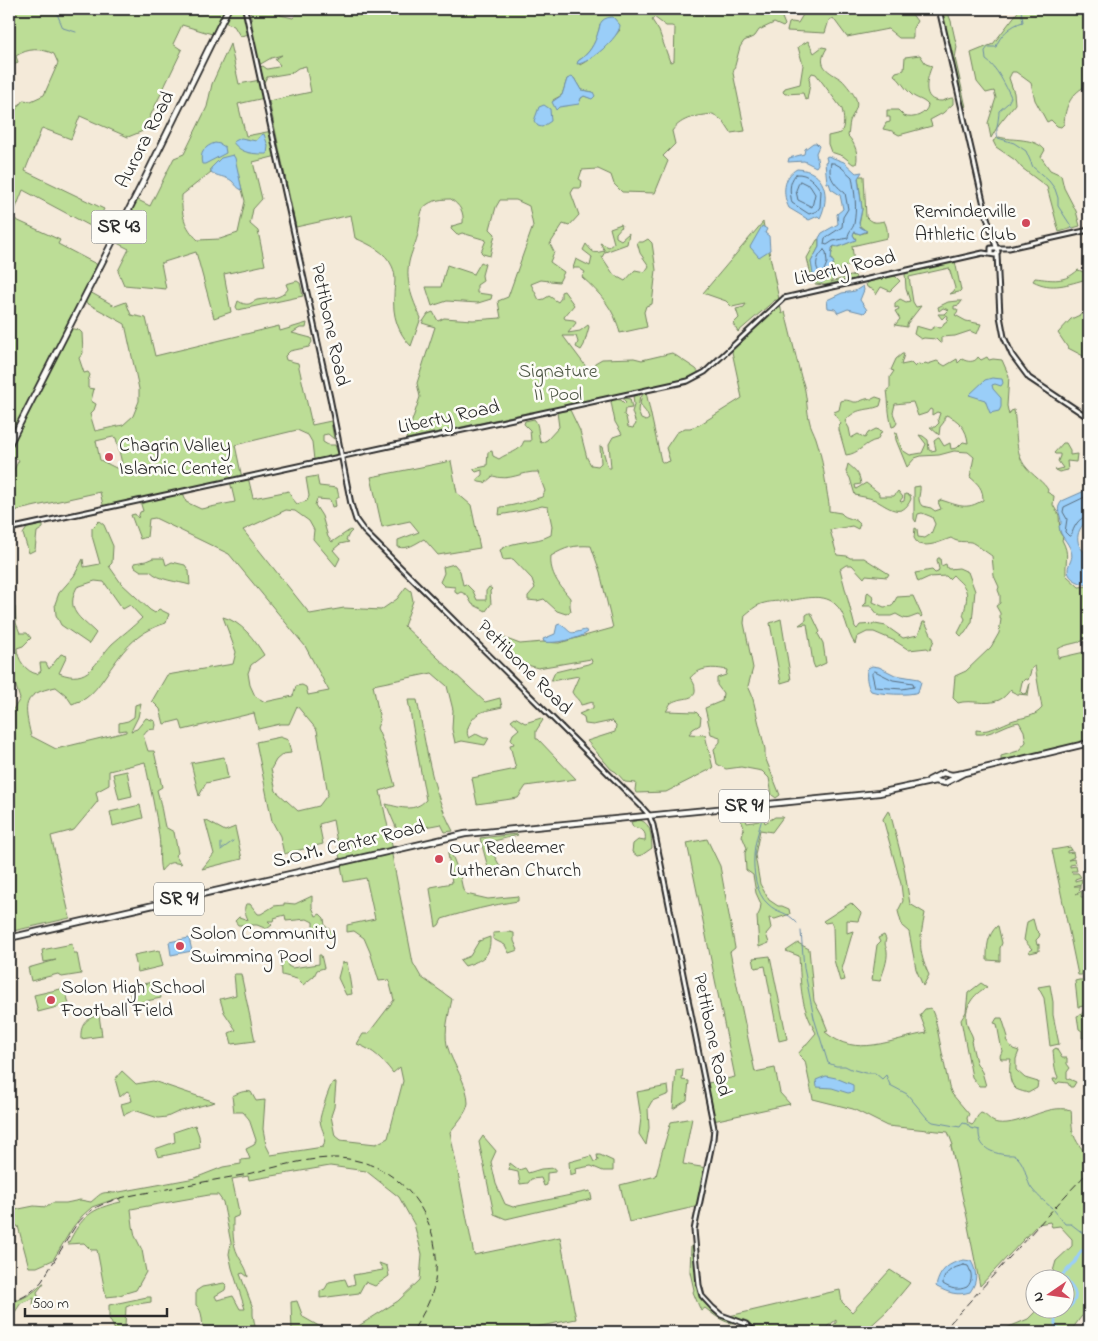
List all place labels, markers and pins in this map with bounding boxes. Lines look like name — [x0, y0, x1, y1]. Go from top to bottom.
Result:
place label: Reminderville Athletic Club — [914, 198, 1016, 250]
marker: Reminderville Athletic Club — [1020, 217, 1032, 229]
place label: Chagrin Valley Islamic Center — [119, 432, 234, 484]
marker: Chagrin Valley Islamic Center — [103, 451, 115, 463]
place label: Our Redeemer Lutheran Church — [449, 834, 581, 886]
marker: Our Redeemer Lutheran Church — [433, 853, 445, 865]
place label: Solon Community Swimming Pool — [190, 920, 336, 973]
marker: Solon Community Swimming Pool — [174, 940, 186, 952]
place label: Solon High School Football Field — [60, 974, 205, 1026]
marker: Solon High School Football Field — [45, 994, 57, 1006]

